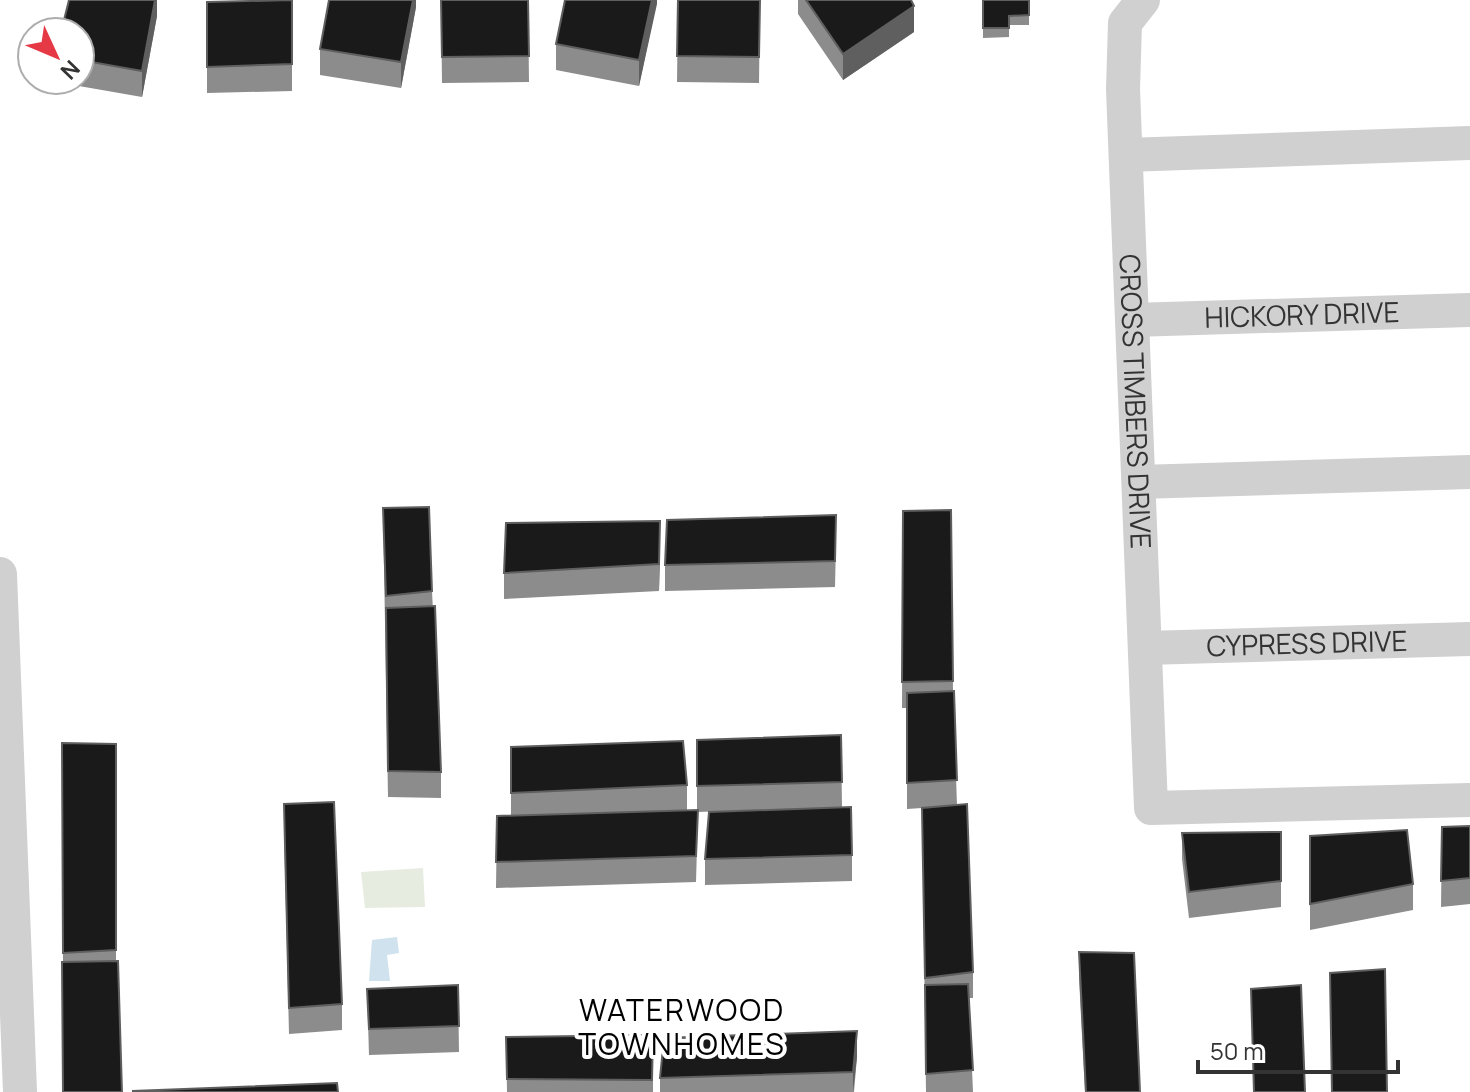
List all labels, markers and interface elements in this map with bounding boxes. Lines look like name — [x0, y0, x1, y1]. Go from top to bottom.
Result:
north arrow — [16, 16, 96, 96]
text: N — [54, 54, 87, 86]
street label: CROSS TIMBERS DRIVE — [1111, 253, 1161, 550]
street label: HICKORY DRIVE — [1204, 292, 1400, 336]
street label: CYPRESS DRIVE — [1206, 621, 1408, 664]
district label: WATERWOOD TOWNHOMES — [578, 989, 786, 1064]
scale bar — [1198, 1024, 1398, 1074]
text: 50 m — [1210, 1034, 1264, 1067]

